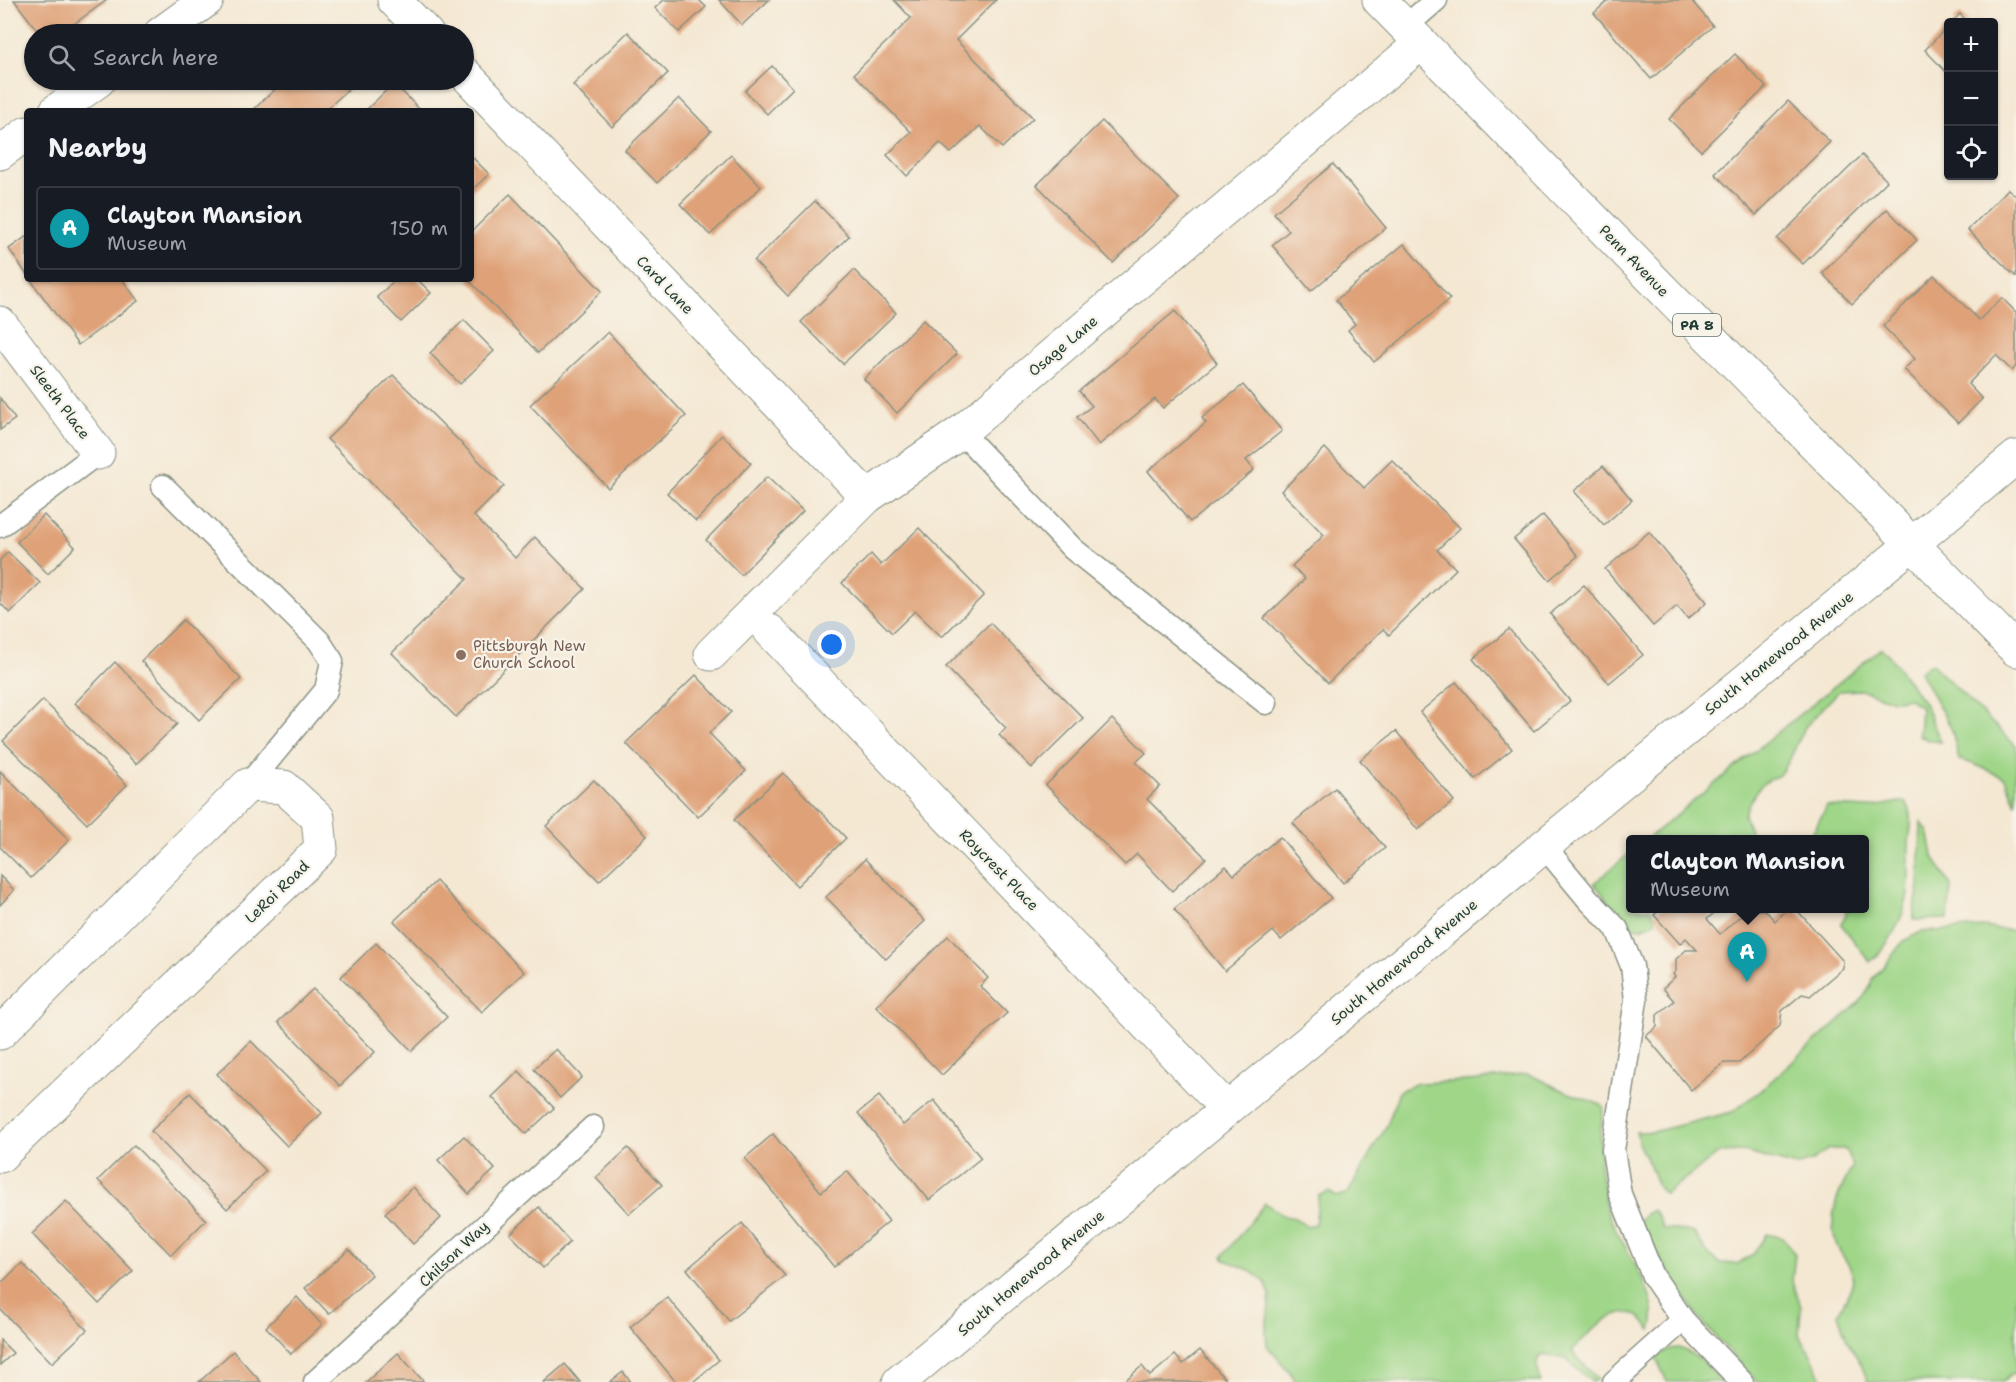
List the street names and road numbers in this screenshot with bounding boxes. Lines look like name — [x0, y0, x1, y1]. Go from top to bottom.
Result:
street label: Penn Avenue — [1595, 221, 1673, 301]
street label: Card Lane — [632, 251, 698, 319]
street label: Osage Lane — [1024, 311, 1102, 381]
road number: PA 8 — [1673, 314, 1721, 336]
street label: Sleeth Place — [25, 361, 95, 443]
street label: South Homewood Avenue — [1700, 587, 1858, 719]
street label: Roycrest Place — [955, 825, 1043, 915]
street label: LeRoi Road — [240, 856, 314, 928]
street label: South Homewood Avenue — [1326, 894, 1482, 1030]
street label: South Homewood Avenue — [953, 1205, 1109, 1341]
street label: Chilson Way — [415, 1216, 493, 1292]

